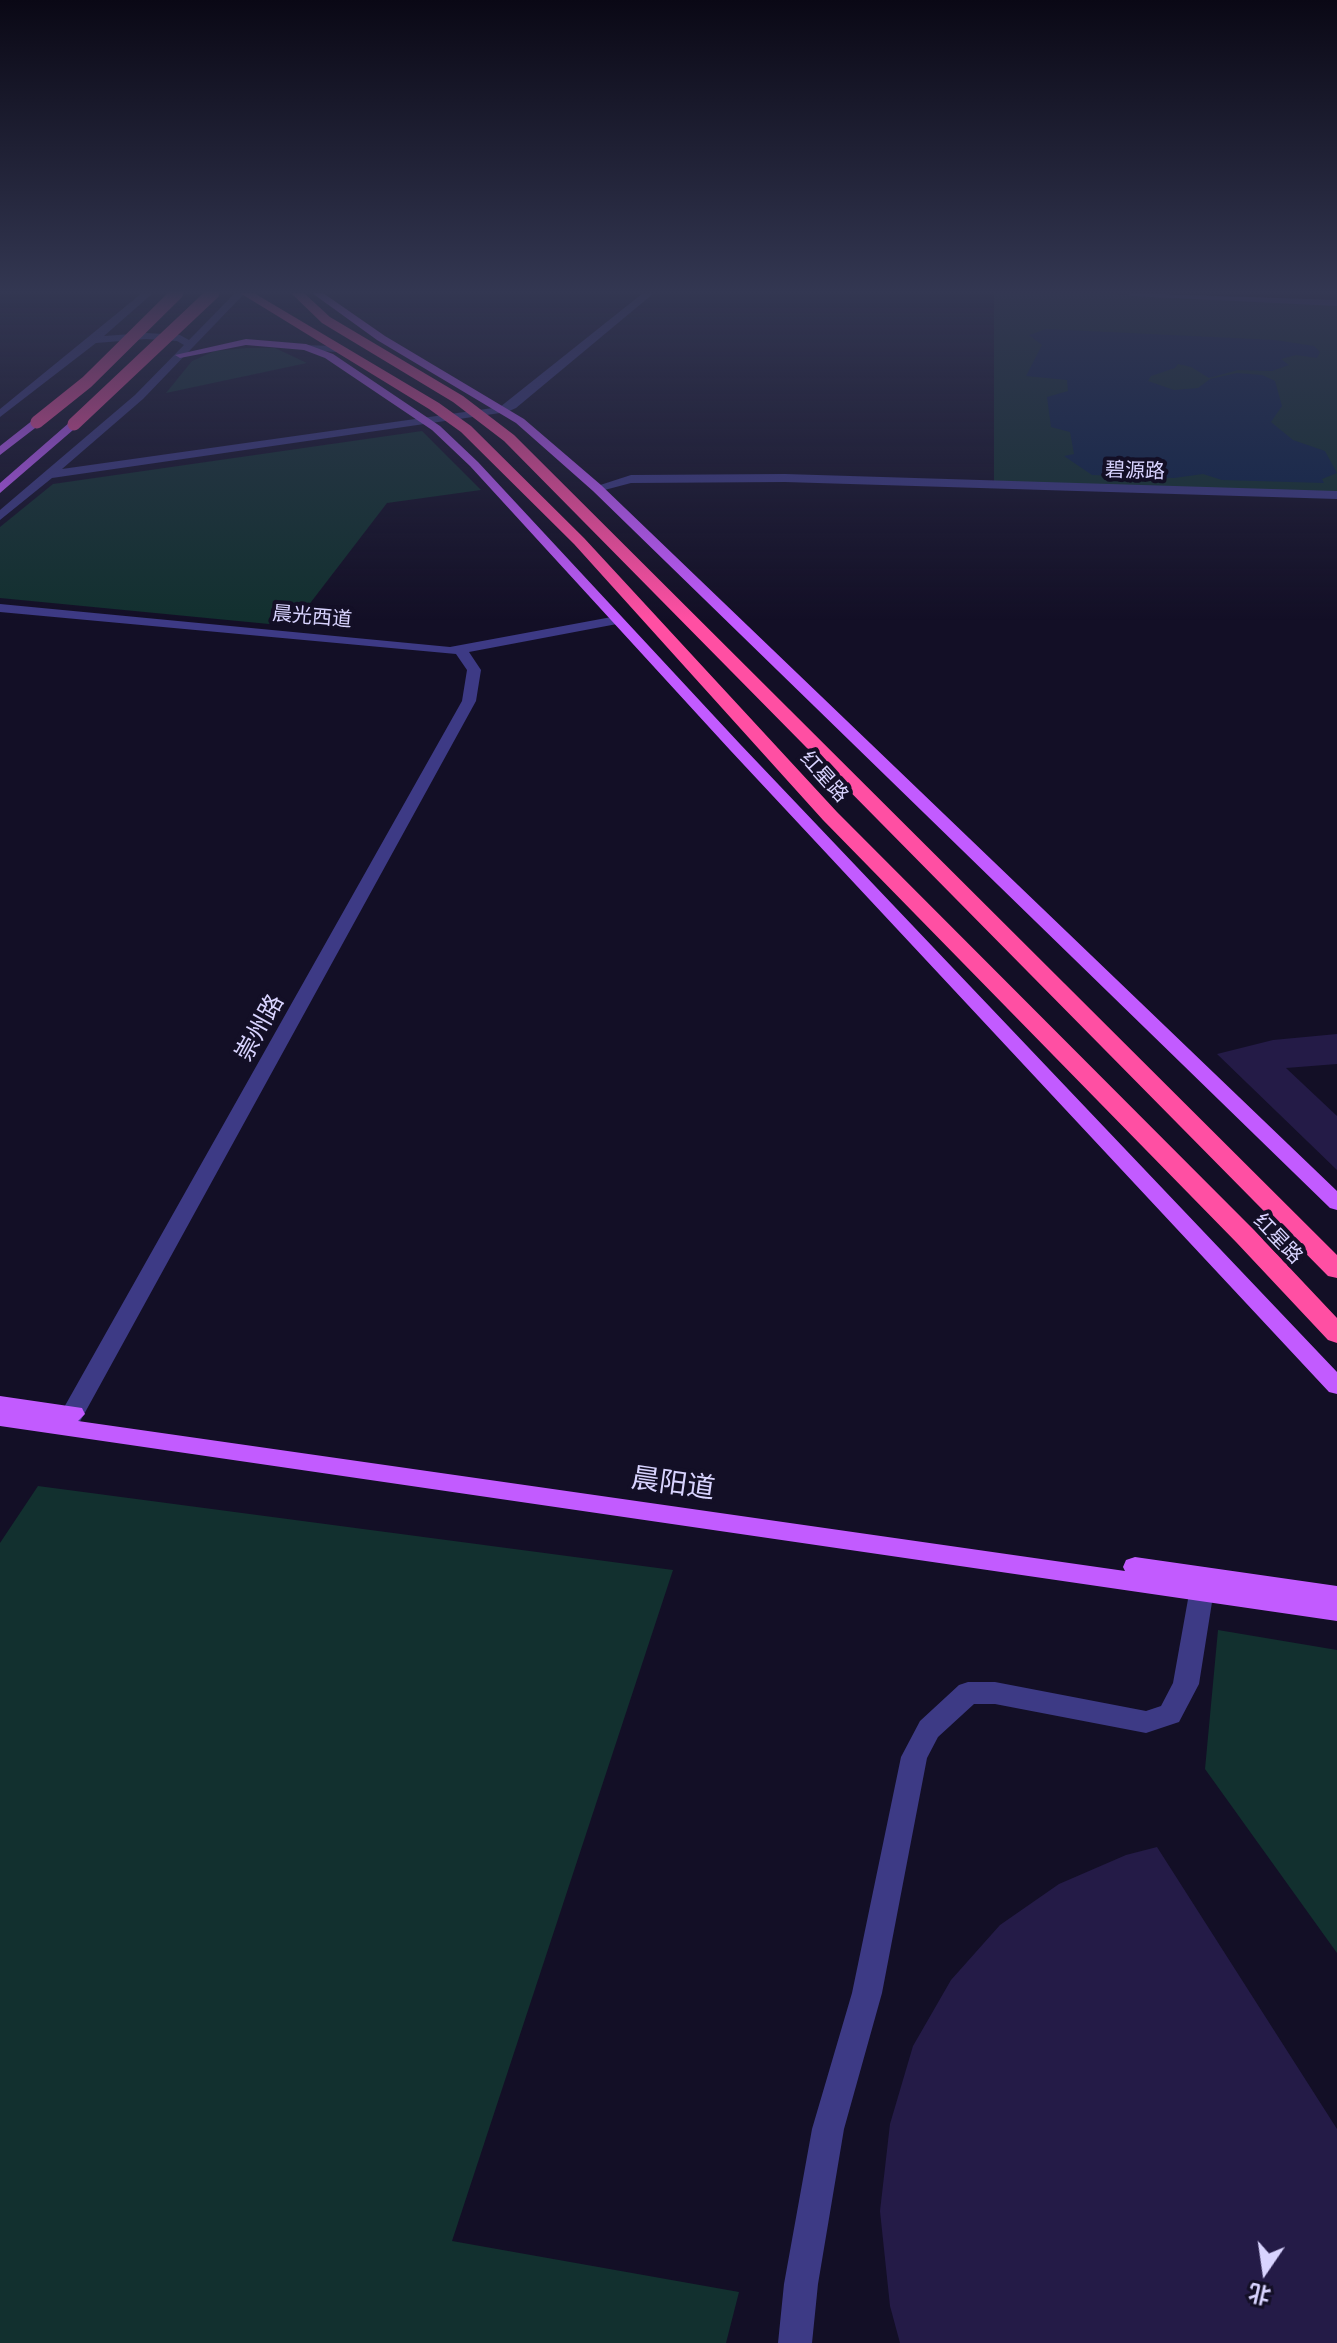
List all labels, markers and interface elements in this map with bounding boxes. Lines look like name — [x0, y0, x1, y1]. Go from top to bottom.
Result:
street label: 碧源路 — [1105, 458, 1165, 484]
street label: 晨光西道 — [271, 602, 353, 632]
street label: 红星路 — [795, 747, 853, 807]
street label: 崇州路 — [230, 990, 290, 1066]
street label: 红星路 — [1249, 1209, 1307, 1269]
street label: 晨阳道 — [629, 1462, 717, 1506]
north arrow — [1225, 2231, 1305, 2311]
text: 北 — [1246, 2279, 1273, 2310]

